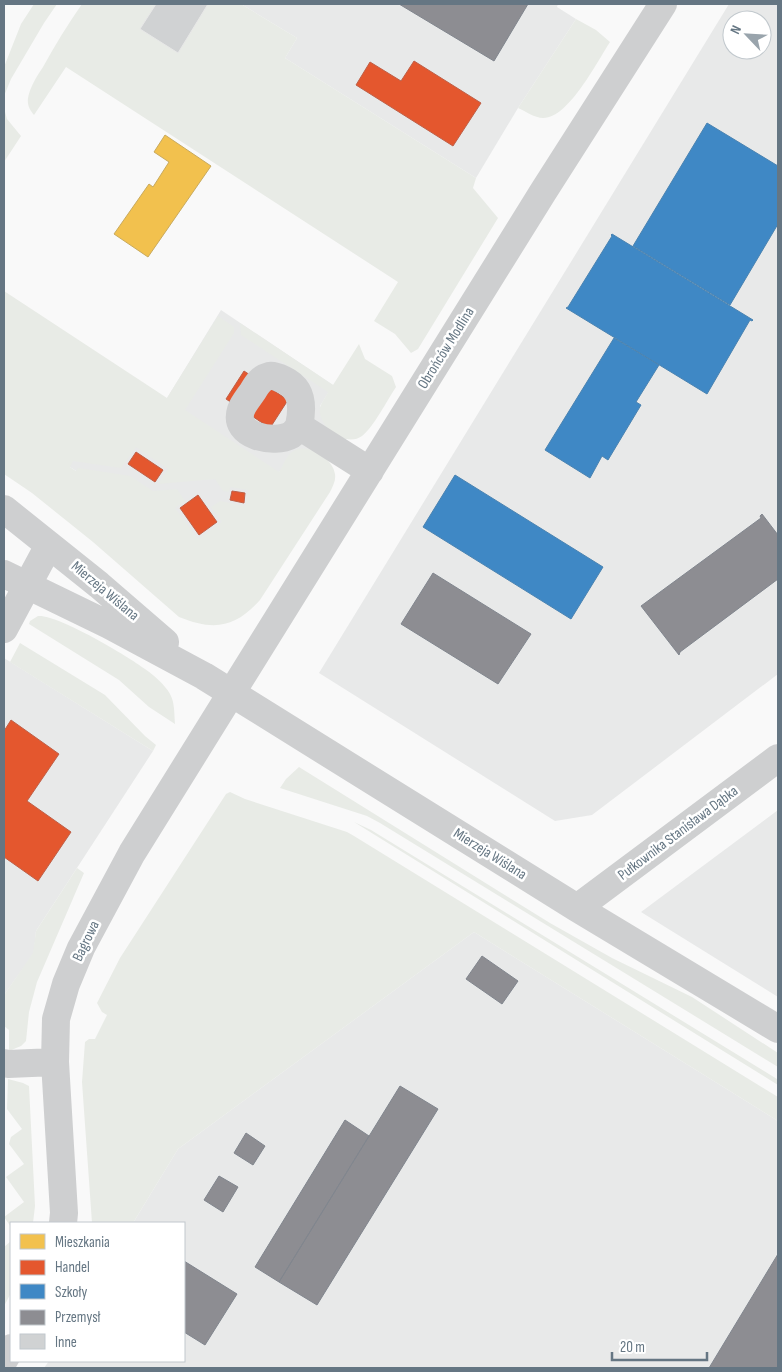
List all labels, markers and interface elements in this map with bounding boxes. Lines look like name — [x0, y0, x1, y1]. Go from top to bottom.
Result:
north arrow — [722, 10, 772, 60]
text: N — [726, 23, 745, 37]
street label: Obrońców Modlina — [413, 303, 479, 392]
street label: Mierzeja Wiślana — [67, 557, 143, 625]
street label: Pułkownika Stanisława Dąbka — [614, 781, 742, 884]
street label: Mierzeja Wiślana — [450, 824, 530, 884]
street label: Bagrowa — [68, 917, 104, 964]
legend — [10, 1222, 185, 1362]
text: Mieszkania — [55, 1233, 110, 1252]
text: Handel — [55, 1258, 90, 1277]
text: Szkoły — [55, 1283, 88, 1302]
text: Przemysł — [55, 1308, 101, 1327]
scale bar — [612, 1330, 707, 1362]
text: Inne — [55, 1333, 77, 1352]
text: 20 m — [620, 1338, 645, 1357]

